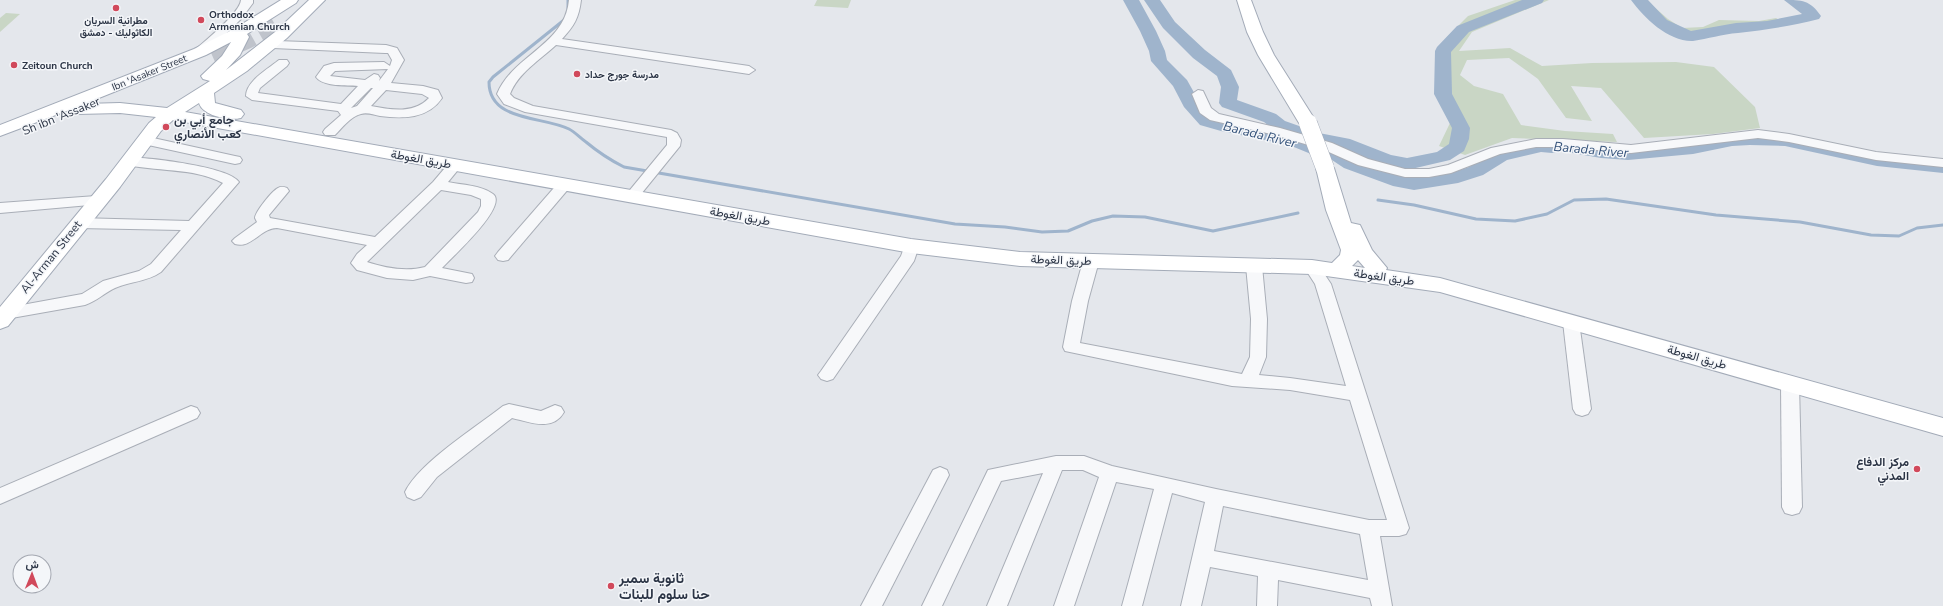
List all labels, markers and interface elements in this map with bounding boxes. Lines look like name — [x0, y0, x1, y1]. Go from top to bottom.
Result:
marker: مطرانية السريان الكاثوليك - دمشق — [111, 3, 121, 13]
place label: Orthodox Armenian Church — [209, 8, 290, 34]
place label: مطرانية السريان الكاثوليك - دمشق — [80, 14, 152, 40]
marker: Orthodox Armenian Church — [196, 15, 206, 25]
street label: Ibn 'Asaker Street — [110, 51, 189, 94]
place label: Zeitoun Church — [22, 59, 93, 73]
marker: Zeitoun Church — [9, 60, 19, 70]
place label: مدرسة جورج حداد — [585, 68, 660, 82]
marker: مدرسة جورج حداد — [572, 69, 582, 79]
street label: Sh ibn 'Assaker — [20, 93, 103, 139]
place label: جامع أبي بن كعب الأنصاري — [174, 112, 242, 144]
water label: Barada River — [1221, 117, 1299, 153]
marker: جامع أبي بن كعب الأنصاري — [161, 122, 171, 132]
water label: Barada River — [1553, 138, 1629, 162]
street label: طريق الغوطة — [390, 146, 453, 172]
street label: طريق الغوطة — [709, 203, 772, 229]
street label: Al-Arman Street — [17, 217, 86, 297]
street label: طريق الغوطة — [1030, 251, 1092, 269]
street label: طريق الغوطة — [1353, 265, 1416, 289]
street label: طريق الغوطة — [1665, 341, 1729, 373]
place label: مركز الدفاع المدني — [1856, 454, 1909, 486]
marker: مركز الدفاع المدني — [1912, 464, 1922, 474]
north arrow — [12, 554, 52, 594]
text: ش — [25, 557, 39, 572]
place label: ثانوية سمير حنا سلوم للبنات — [618, 569, 710, 604]
marker: ثانوية سمير حنا سلوم للبنات — [606, 581, 616, 591]

